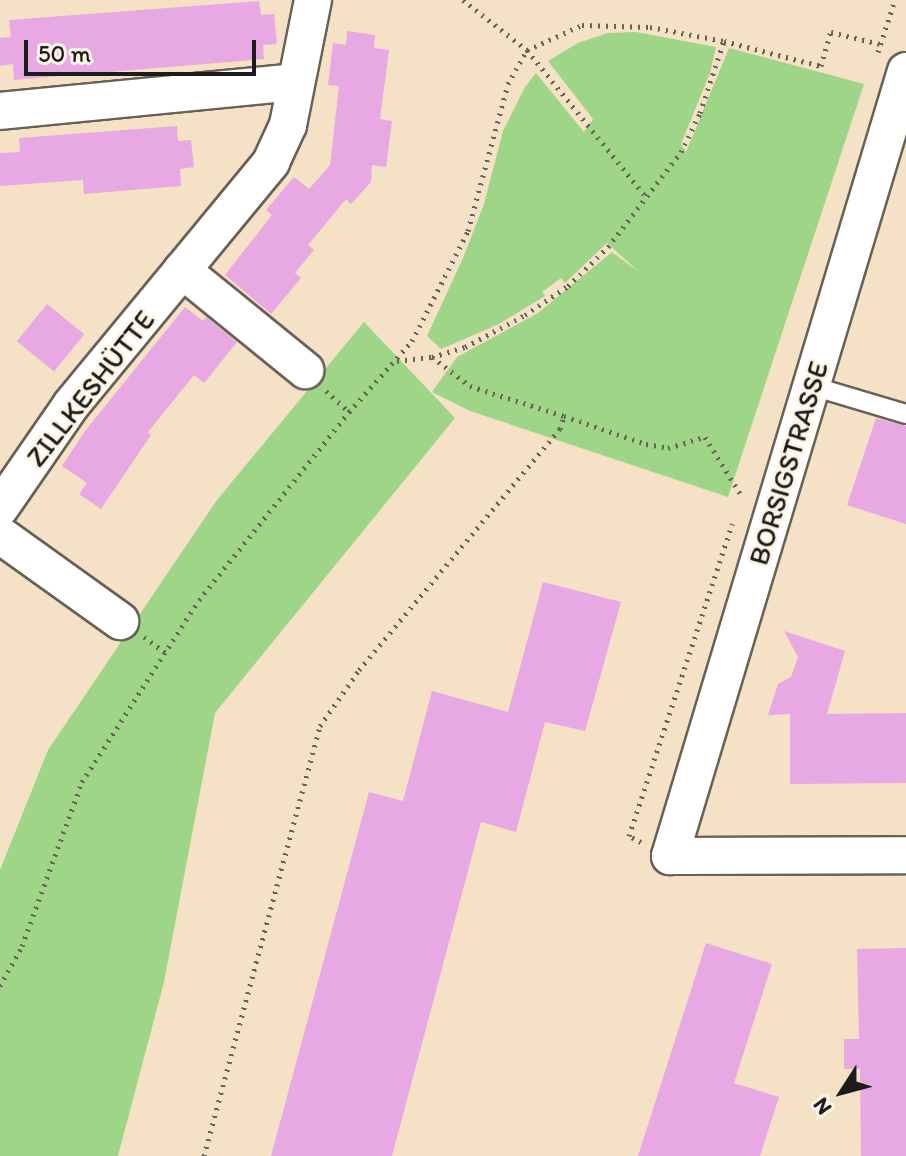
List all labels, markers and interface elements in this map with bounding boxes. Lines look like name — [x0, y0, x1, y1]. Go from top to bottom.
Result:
scale bar — [28, 24, 260, 74]
text: 50 m — [38, 39, 91, 68]
street label: ZILLKESHÜTTE — [19, 303, 161, 473]
street label: BORSIGSTRASSE — [741, 357, 835, 569]
north arrow — [802, 1052, 882, 1132]
text: N — [807, 1092, 837, 1120]

